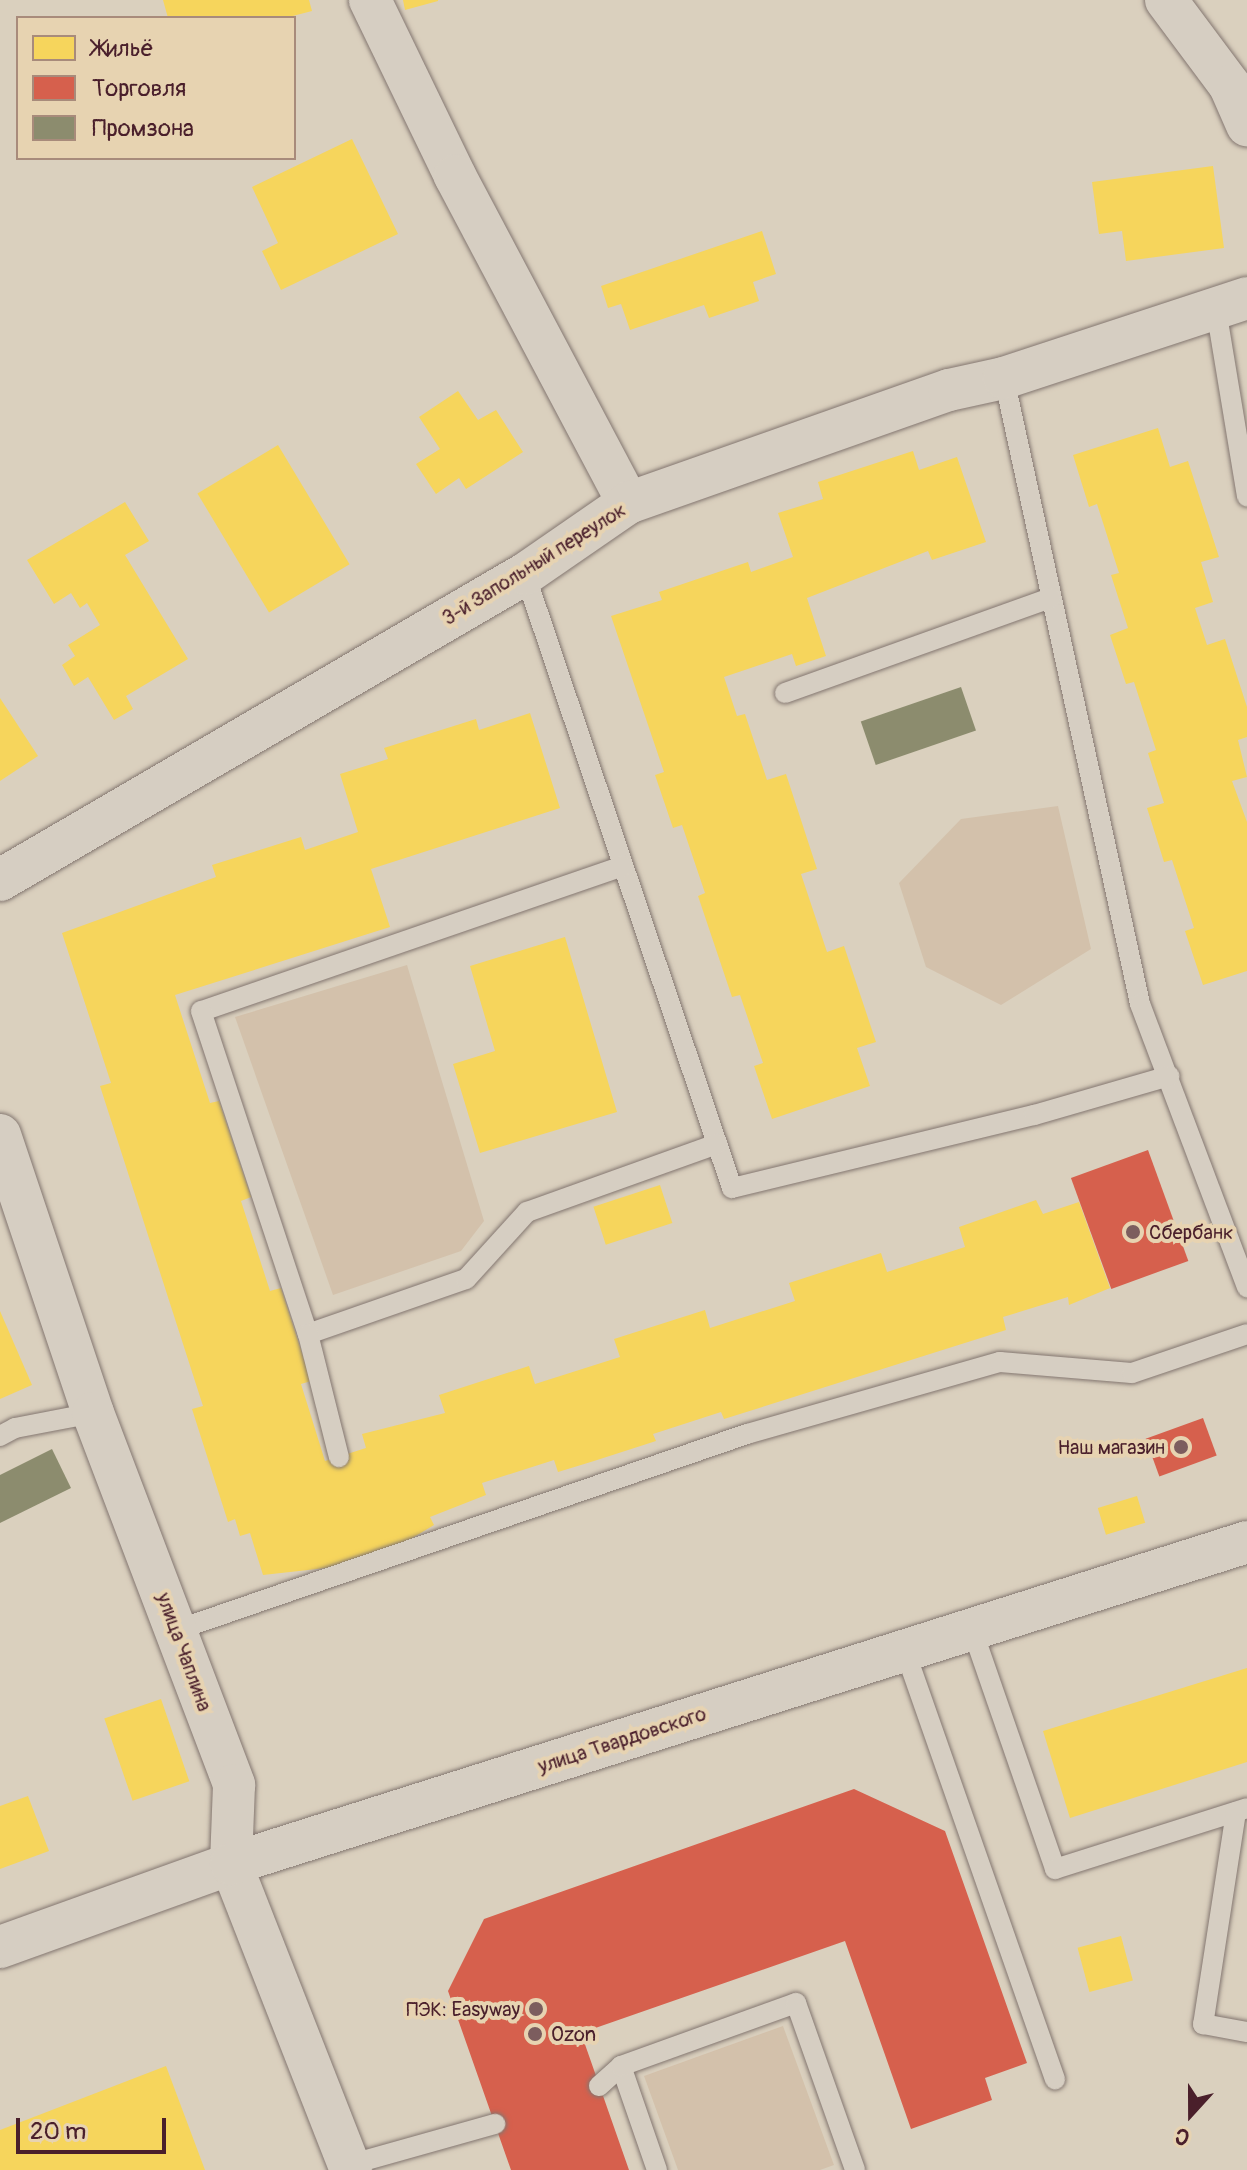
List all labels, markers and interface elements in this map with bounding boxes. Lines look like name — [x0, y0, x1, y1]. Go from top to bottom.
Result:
legend — [16, 16, 296, 160]
text: Жильё — [92, 34, 154, 63]
text: Торговля — [92, 74, 186, 103]
text: Промзона — [92, 114, 194, 143]
street label: 3-й Запольный переулок — [438, 498, 630, 630]
place label: Сбербанк — [1149, 1220, 1233, 1244]
marker: Сбербанк — [1124, 1223, 1142, 1241]
place label: Наш магазин — [1057, 1435, 1165, 1459]
marker: Наш магазин — [1172, 1438, 1190, 1456]
street label: улица Чаплина — [151, 1589, 217, 1715]
street label: улица Твардовского — [535, 1702, 709, 1778]
place label: ПЭК: Easyway — [406, 1997, 520, 2021]
marker: ПЭК: Easyway — [527, 2000, 545, 2018]
place label: Ozon — [551, 2022, 596, 2046]
marker: Ozon — [526, 2025, 544, 2043]
north arrow — [1151, 2074, 1231, 2154]
scale bar — [20, 2102, 170, 2152]
text: 20 m — [30, 2117, 86, 2146]
text: С — [1171, 2121, 1194, 2152]

